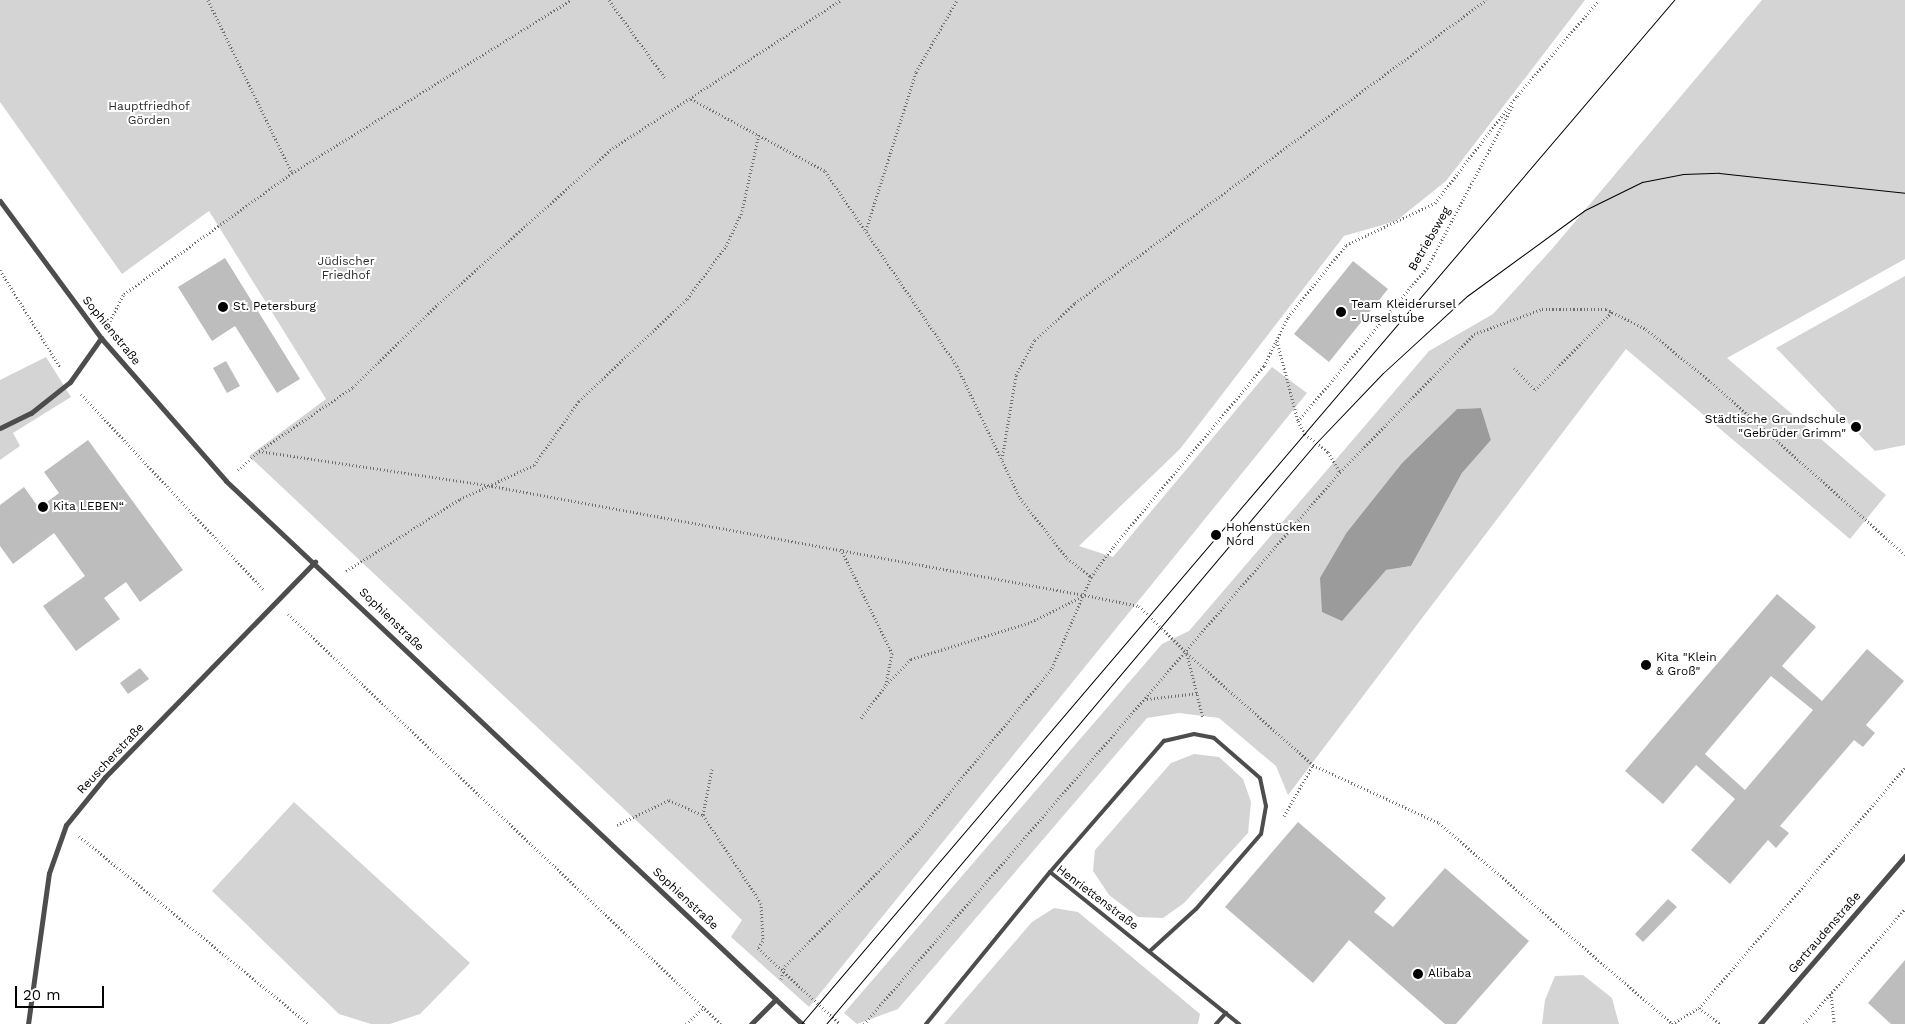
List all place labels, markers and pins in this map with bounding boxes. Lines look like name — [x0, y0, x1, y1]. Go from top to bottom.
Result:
place label: Team Kleiderursel - Urselstube — [1351, 298, 1456, 326]
place label: St. Petersburg — [233, 300, 316, 314]
marker: St. Petersburg — [217, 301, 229, 313]
marker: Team Kleiderursel - Urselstube — [1335, 306, 1347, 318]
place label: Städtische Grundschule "Gebrüder Grimm" — [1705, 413, 1846, 441]
marker: Städtische Grundschule "Gebrüder Grimm" — [1850, 421, 1862, 433]
place label: Kita LEBEN“ — [53, 500, 124, 514]
marker: Kita LEBEN“ — [37, 501, 49, 513]
place label: Hohenstücken Nord — [1226, 521, 1310, 549]
marker: Hohenstücken Nord — [1210, 529, 1222, 541]
place label: Kita "Klein & Groß" — [1656, 651, 1717, 679]
marker: Kita "Klein & Groß" — [1640, 659, 1652, 671]
place label: Alibaba — [1428, 967, 1471, 981]
marker: Alibaba — [1412, 968, 1424, 980]

